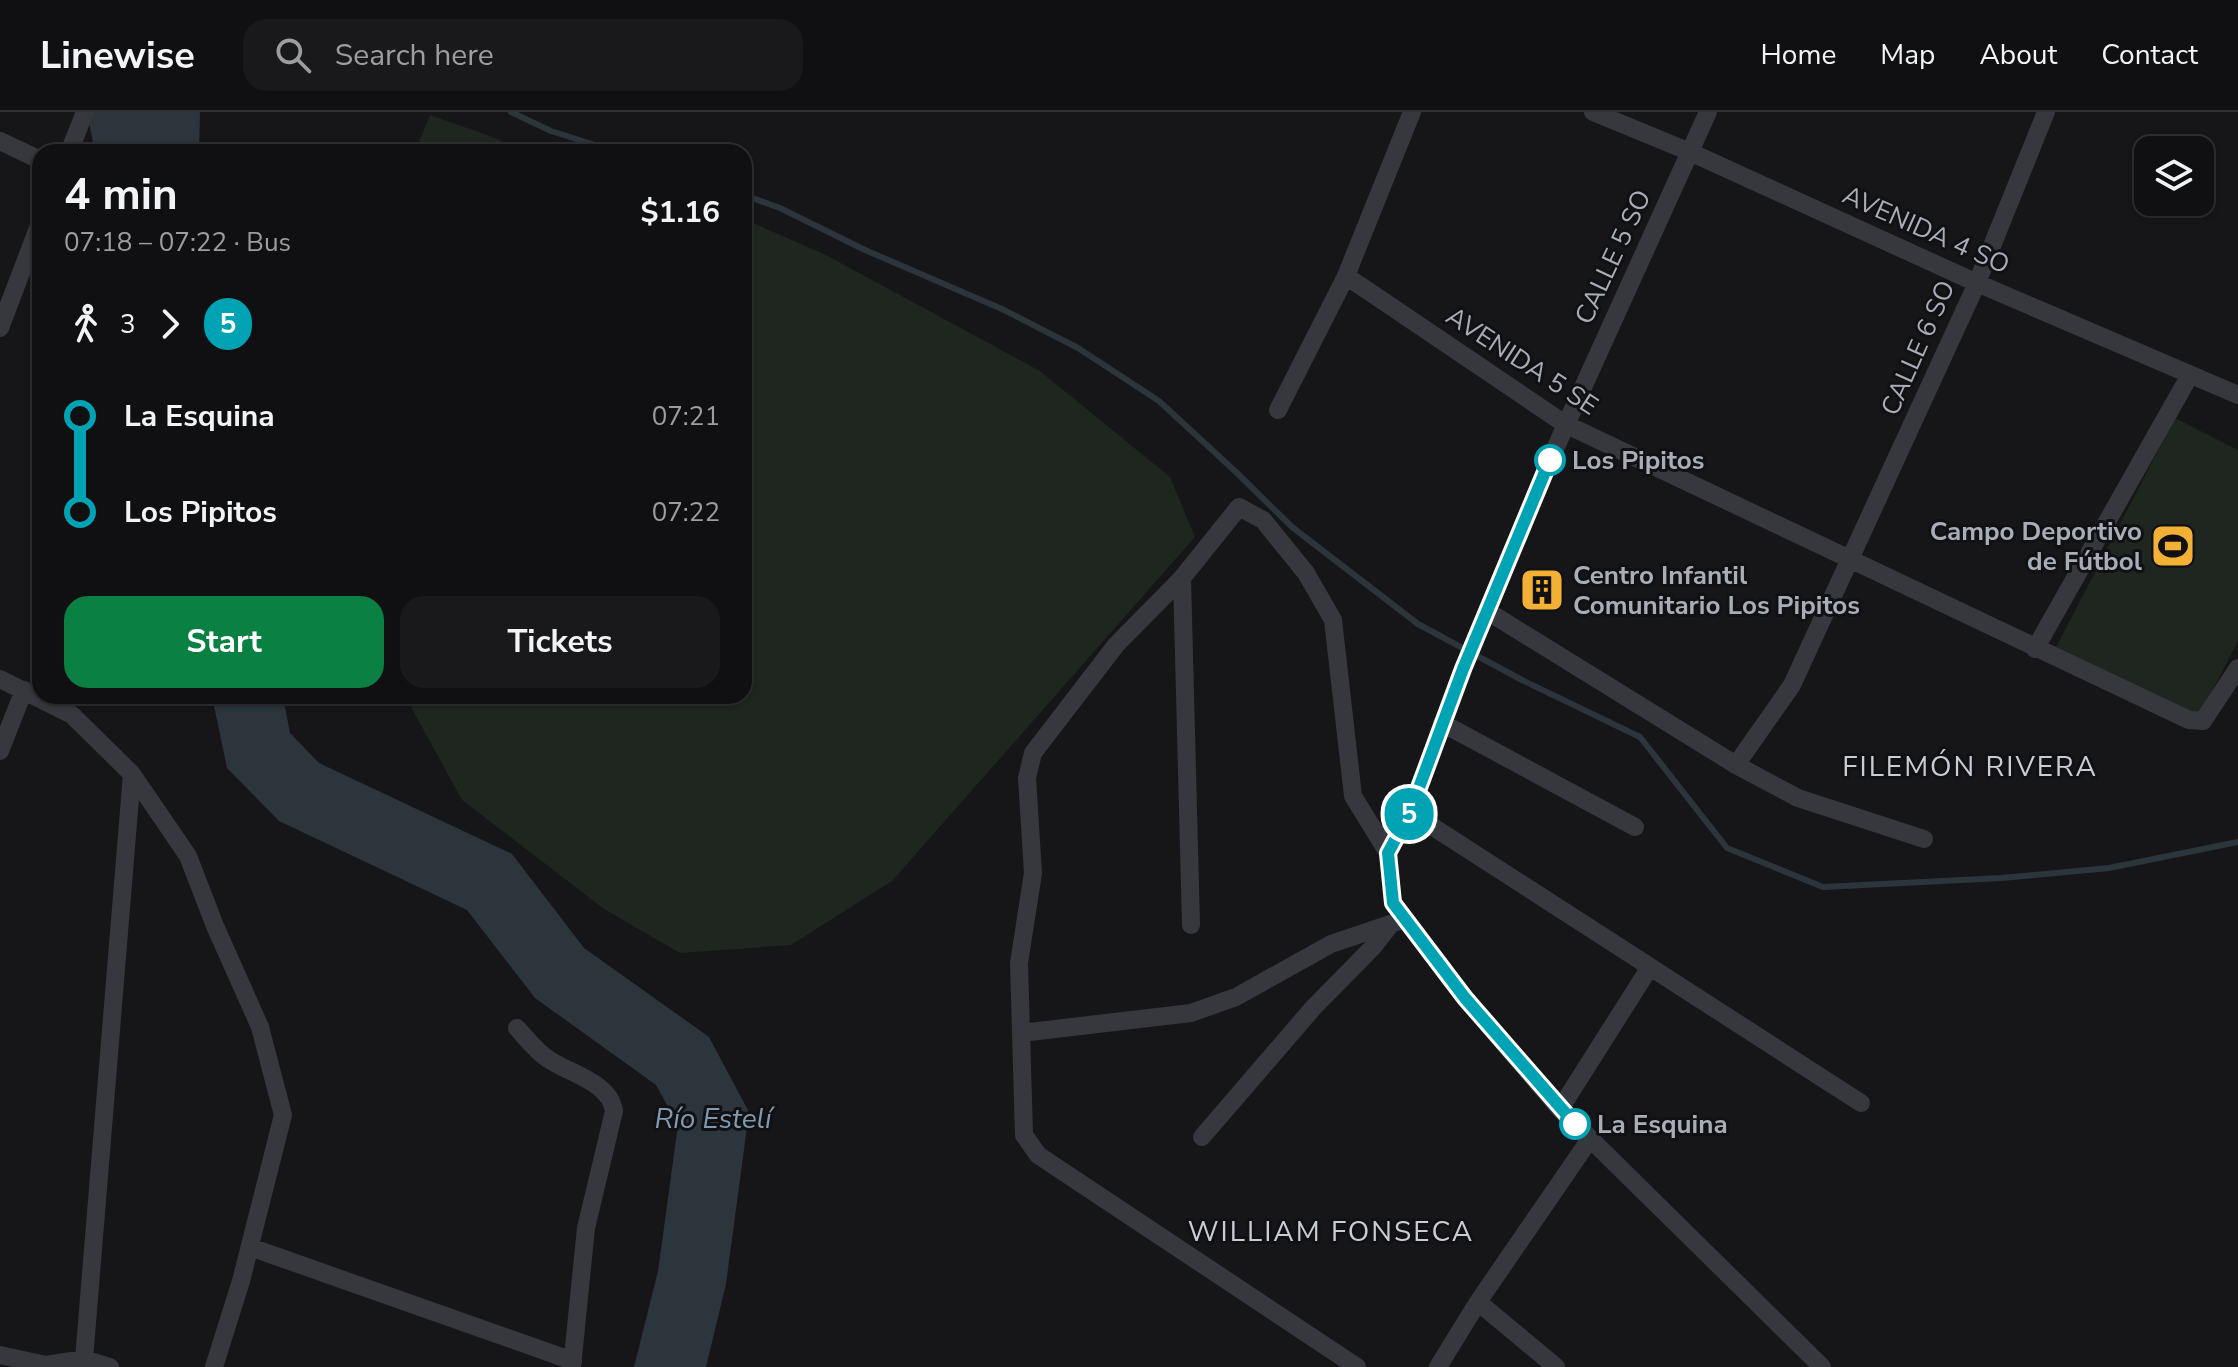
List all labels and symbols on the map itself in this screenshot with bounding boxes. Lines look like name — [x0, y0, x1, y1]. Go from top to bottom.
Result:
street label: AVENIDA 4 SO — [1837, 178, 2015, 282]
street label: CALLE 5 SO — [1567, 184, 1659, 330]
street label: CALLE 6 SO — [1873, 275, 1963, 421]
street label: AVENIDA 5 SE — [1439, 299, 1605, 423]
place label: Los Pipitos — [1572, 443, 1705, 478]
marker: Los Pipitos — [1535, 445, 1565, 475]
place label: Campo Deportivo de Fútbol — [1930, 514, 2143, 579]
sports icon: Campo Deportivo de Fútbol — [2149, 522, 2197, 570]
place label: Centro Infantil Comunitario Los Pipitos — [1573, 558, 1860, 623]
building icon: Centro Infantil Comunitario Los Pipitos — [1518, 566, 1566, 614]
district label: FILEMÓN RIVERA — [1842, 748, 2098, 786]
line badge: 5 — [1383, 788, 1435, 840]
water label: Río Estelí — [655, 1100, 776, 1138]
place label: La Esquina — [1597, 1107, 1728, 1142]
marker: La Esquina — [1560, 1109, 1590, 1139]
district label: WILLIAM FONSECA — [1188, 1213, 1474, 1251]

